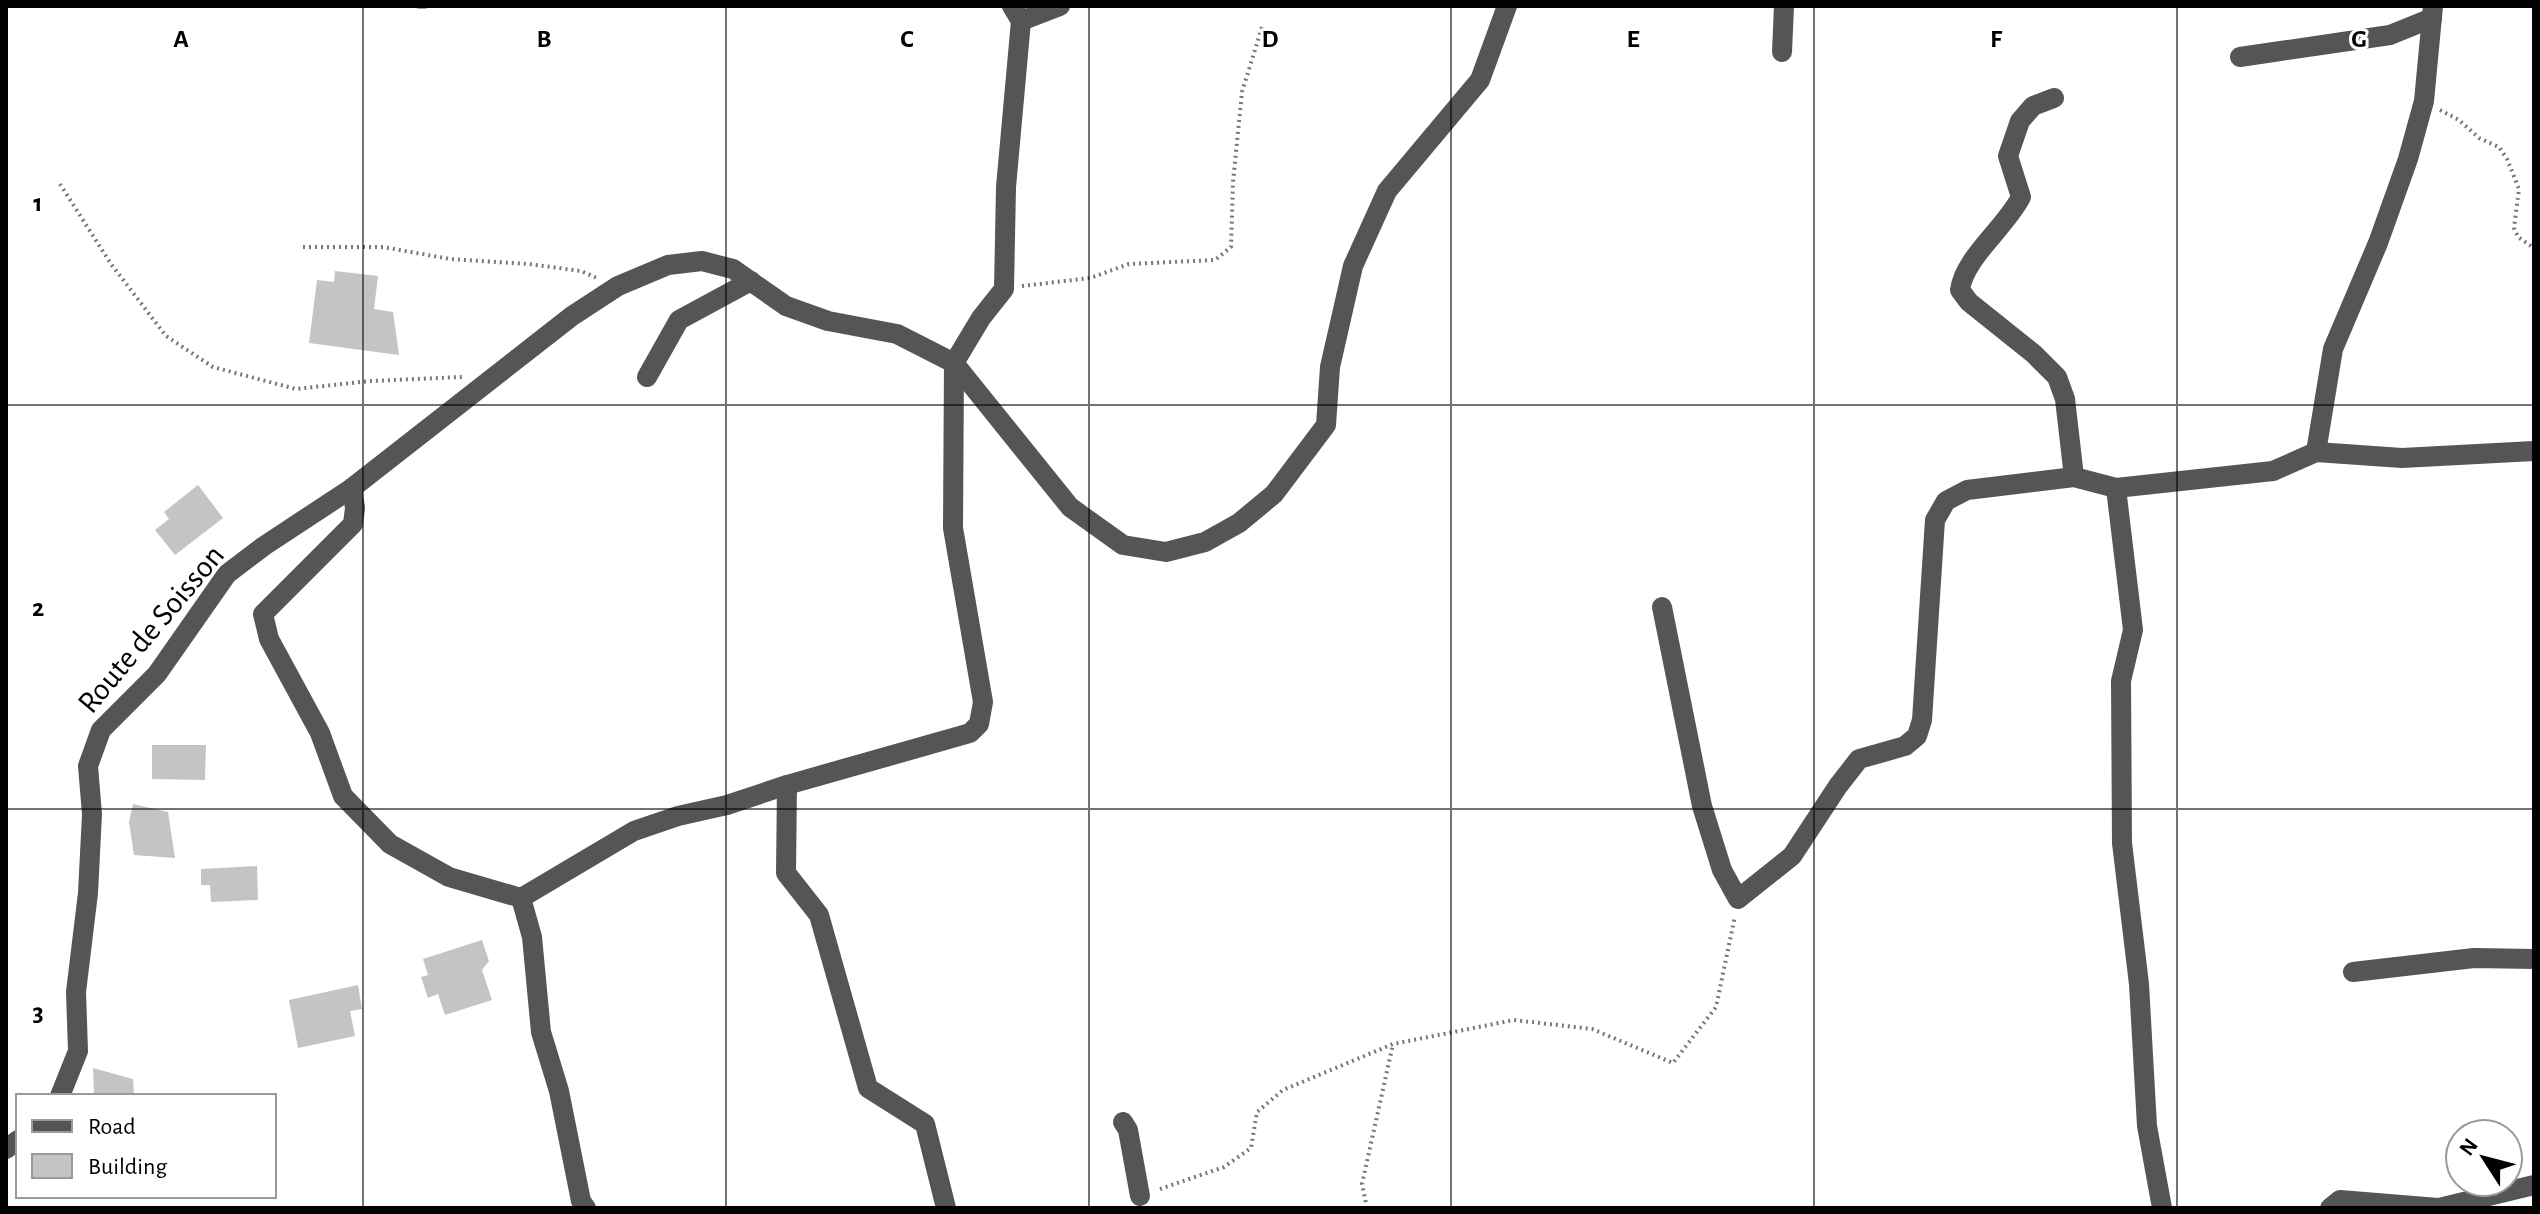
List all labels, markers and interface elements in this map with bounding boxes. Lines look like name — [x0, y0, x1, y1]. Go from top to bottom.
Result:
text: A — [173, 26, 189, 52]
text: B — [536, 26, 552, 52]
text: C — [900, 26, 914, 52]
text: D — [1261, 26, 1279, 52]
text: E — [1626, 26, 1640, 52]
text: F — [1990, 26, 2003, 52]
text: G — [2351, 26, 2367, 52]
text: 1 — [33, 190, 43, 216]
street label: Route de Soisson — [72, 539, 230, 719]
text: 2 — [32, 595, 44, 621]
text: 3 — [32, 1000, 44, 1026]
legend — [16, 1094, 276, 1198]
text: Road — [88, 1115, 136, 1139]
north arrow — [2444, 1118, 2524, 1198]
text: N — [2455, 1134, 2482, 1159]
text: Building — [88, 1155, 167, 1179]

